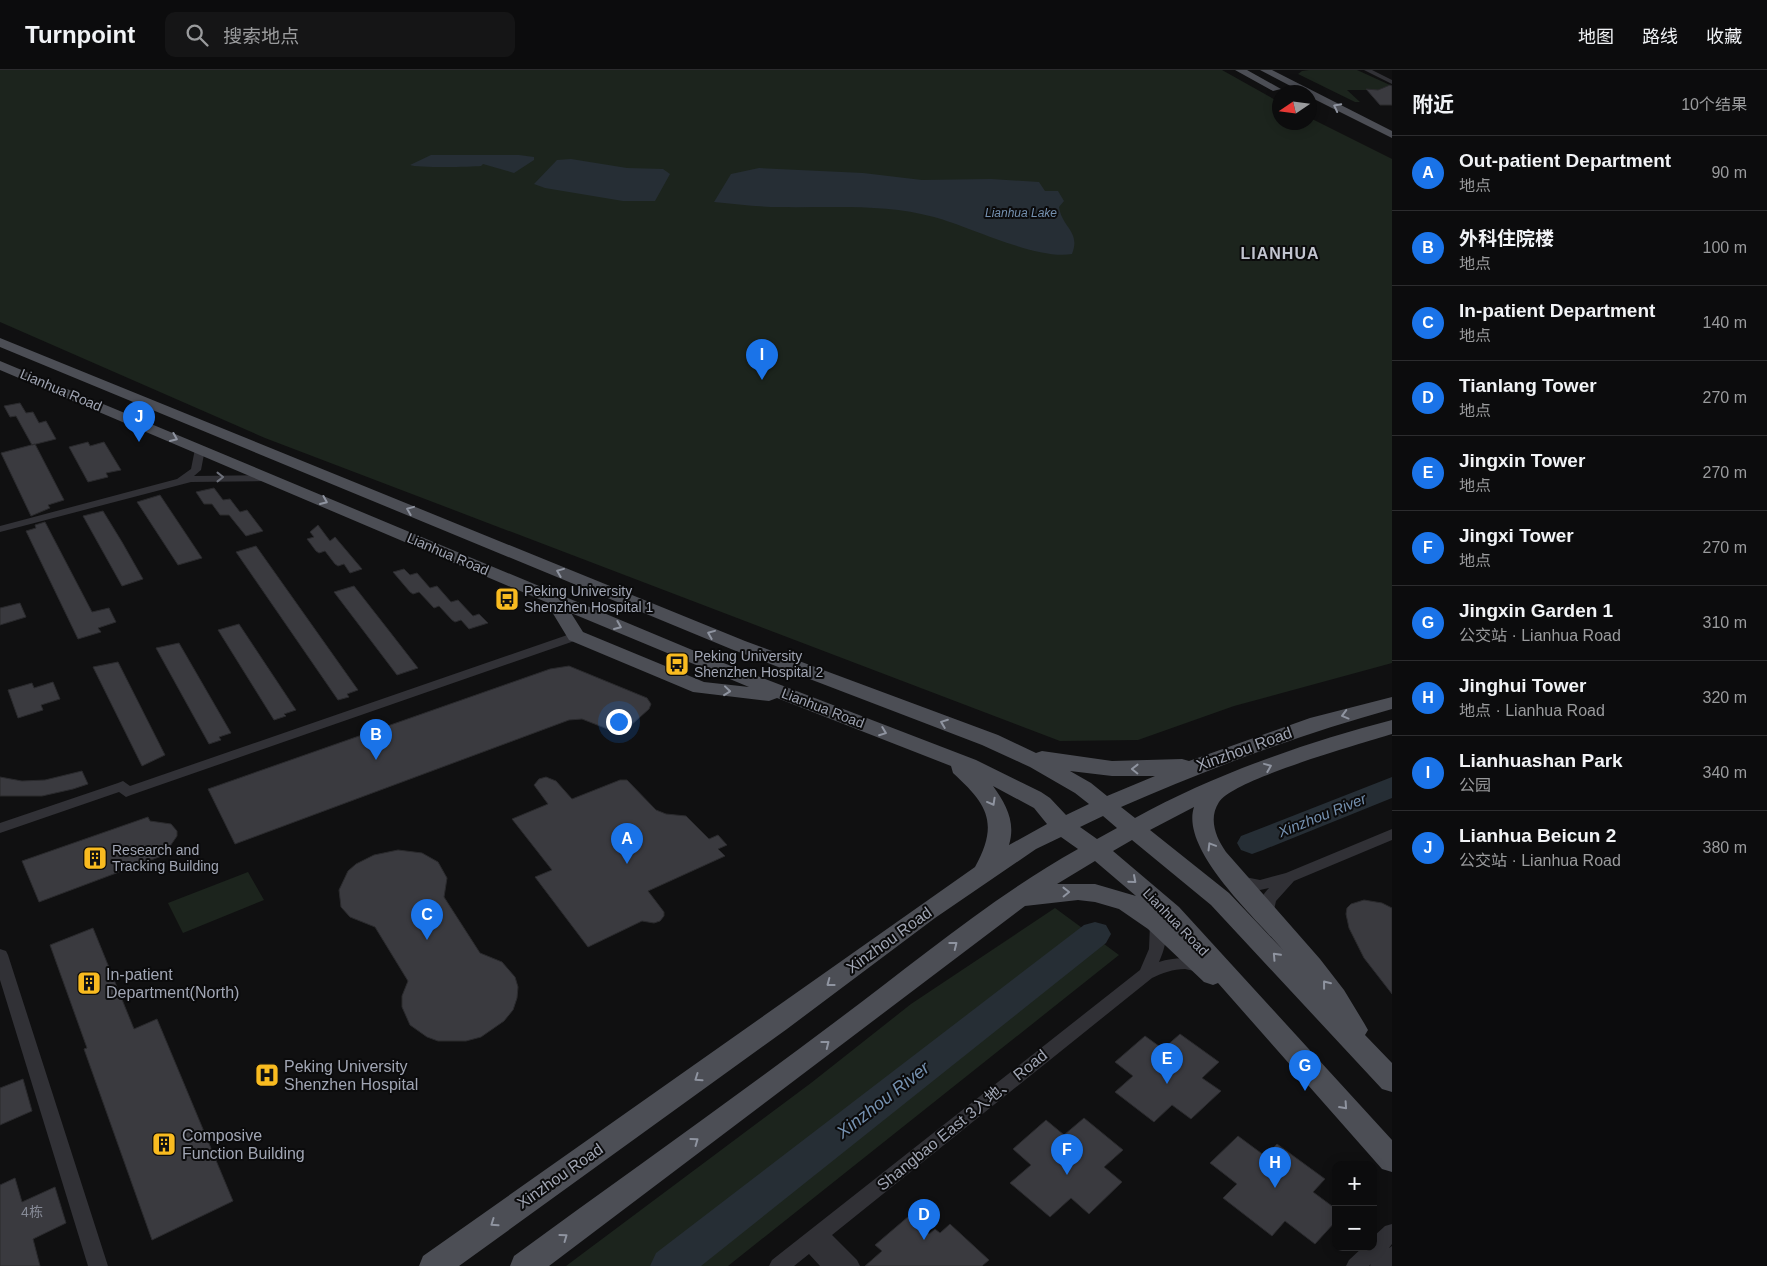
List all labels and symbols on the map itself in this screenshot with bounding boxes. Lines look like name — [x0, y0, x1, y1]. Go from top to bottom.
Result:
north arrow — [1272, 85, 1317, 130]
one-way arrow — [1333, 103, 1342, 113]
water label: Lianhua Lake — [985, 206, 1057, 220]
district label: LIANHUA — [1241, 245, 1320, 262]
pin: I — [746, 339, 778, 380]
street label: Lianhua Road — [18, 366, 104, 414]
pin: J — [123, 401, 155, 442]
one-way arrow — [169, 432, 178, 442]
one-way arrow — [216, 472, 224, 482]
one-way arrow — [319, 495, 328, 506]
one-way arrow — [406, 506, 415, 517]
street label: Lianhua Road — [405, 530, 491, 578]
one-way arrow — [556, 568, 565, 578]
place label: Peking University Shenzhen Hospital 1 — [524, 583, 653, 615]
bus stop icon: Peking University Shenzhen Hospital 1 — [494, 586, 520, 612]
one-way arrow — [613, 619, 622, 630]
one-way arrow — [707, 629, 716, 640]
place label: Peking University Shenzhen Hospital 2 — [694, 648, 823, 680]
bus stop icon: Peking University Shenzhen Hospital 2 — [664, 651, 690, 677]
one-way arrow — [724, 685, 732, 696]
street label: Lianhua Road — [779, 685, 867, 731]
your location — [606, 709, 632, 735]
one-way arrow — [1341, 710, 1349, 720]
pin: B — [360, 719, 392, 760]
one-way arrow — [940, 719, 949, 729]
street label: Xinzhou Road — [1194, 724, 1294, 774]
one-way arrow — [878, 725, 887, 736]
one-way arrow — [1131, 763, 1139, 774]
one-way arrow — [1263, 763, 1272, 773]
water label: Xinzhou River — [1275, 789, 1369, 841]
one-way arrow — [986, 797, 996, 806]
pin: A — [611, 823, 643, 864]
place label: Research and Tracking Building — [112, 842, 219, 874]
one-way arrow — [1208, 842, 1218, 851]
building icon: Research and Tracking Building — [82, 845, 108, 871]
one-way arrow — [1128, 874, 1137, 883]
street label: Lianhua Road — [1140, 885, 1212, 959]
one-way arrow — [1062, 887, 1070, 897]
pin: C — [411, 899, 443, 940]
street label: Xinzhou Road — [843, 904, 935, 976]
one-way arrow — [949, 942, 958, 951]
one-way arrow — [1273, 953, 1282, 962]
place label: In-patient Department(North) — [106, 966, 239, 1001]
building icon: In-patient Department(North) — [76, 970, 102, 996]
one-way arrow — [826, 977, 836, 986]
one-way arrow — [1323, 981, 1331, 990]
one-way arrow — [820, 1041, 829, 1050]
pin: E — [1151, 1043, 1183, 1084]
street label: Shangbao East 3入地、 Road — [874, 1046, 1050, 1194]
pin: G — [1289, 1050, 1321, 1091]
water label: Xinzhou River — [832, 1057, 934, 1143]
place label: Peking University Shenzhen Hospital — [284, 1058, 418, 1093]
hospital icon: Peking University Shenzhen Hospital — [254, 1062, 280, 1088]
one-way arrow — [694, 1072, 704, 1081]
one-way arrow — [1338, 1100, 1347, 1109]
place label: Composive Function Building — [182, 1127, 305, 1162]
building icon: Composive Function Building — [151, 1131, 177, 1157]
pin: F — [1051, 1134, 1083, 1175]
one-way arrow — [689, 1138, 699, 1147]
street label: Xinzhou Road — [514, 1140, 606, 1212]
pin: H — [1259, 1147, 1291, 1188]
pin: D — [908, 1199, 940, 1240]
house number: 4栋 — [21, 1204, 43, 1220]
one-way arrow — [491, 1217, 500, 1226]
one-way arrow — [558, 1234, 568, 1243]

